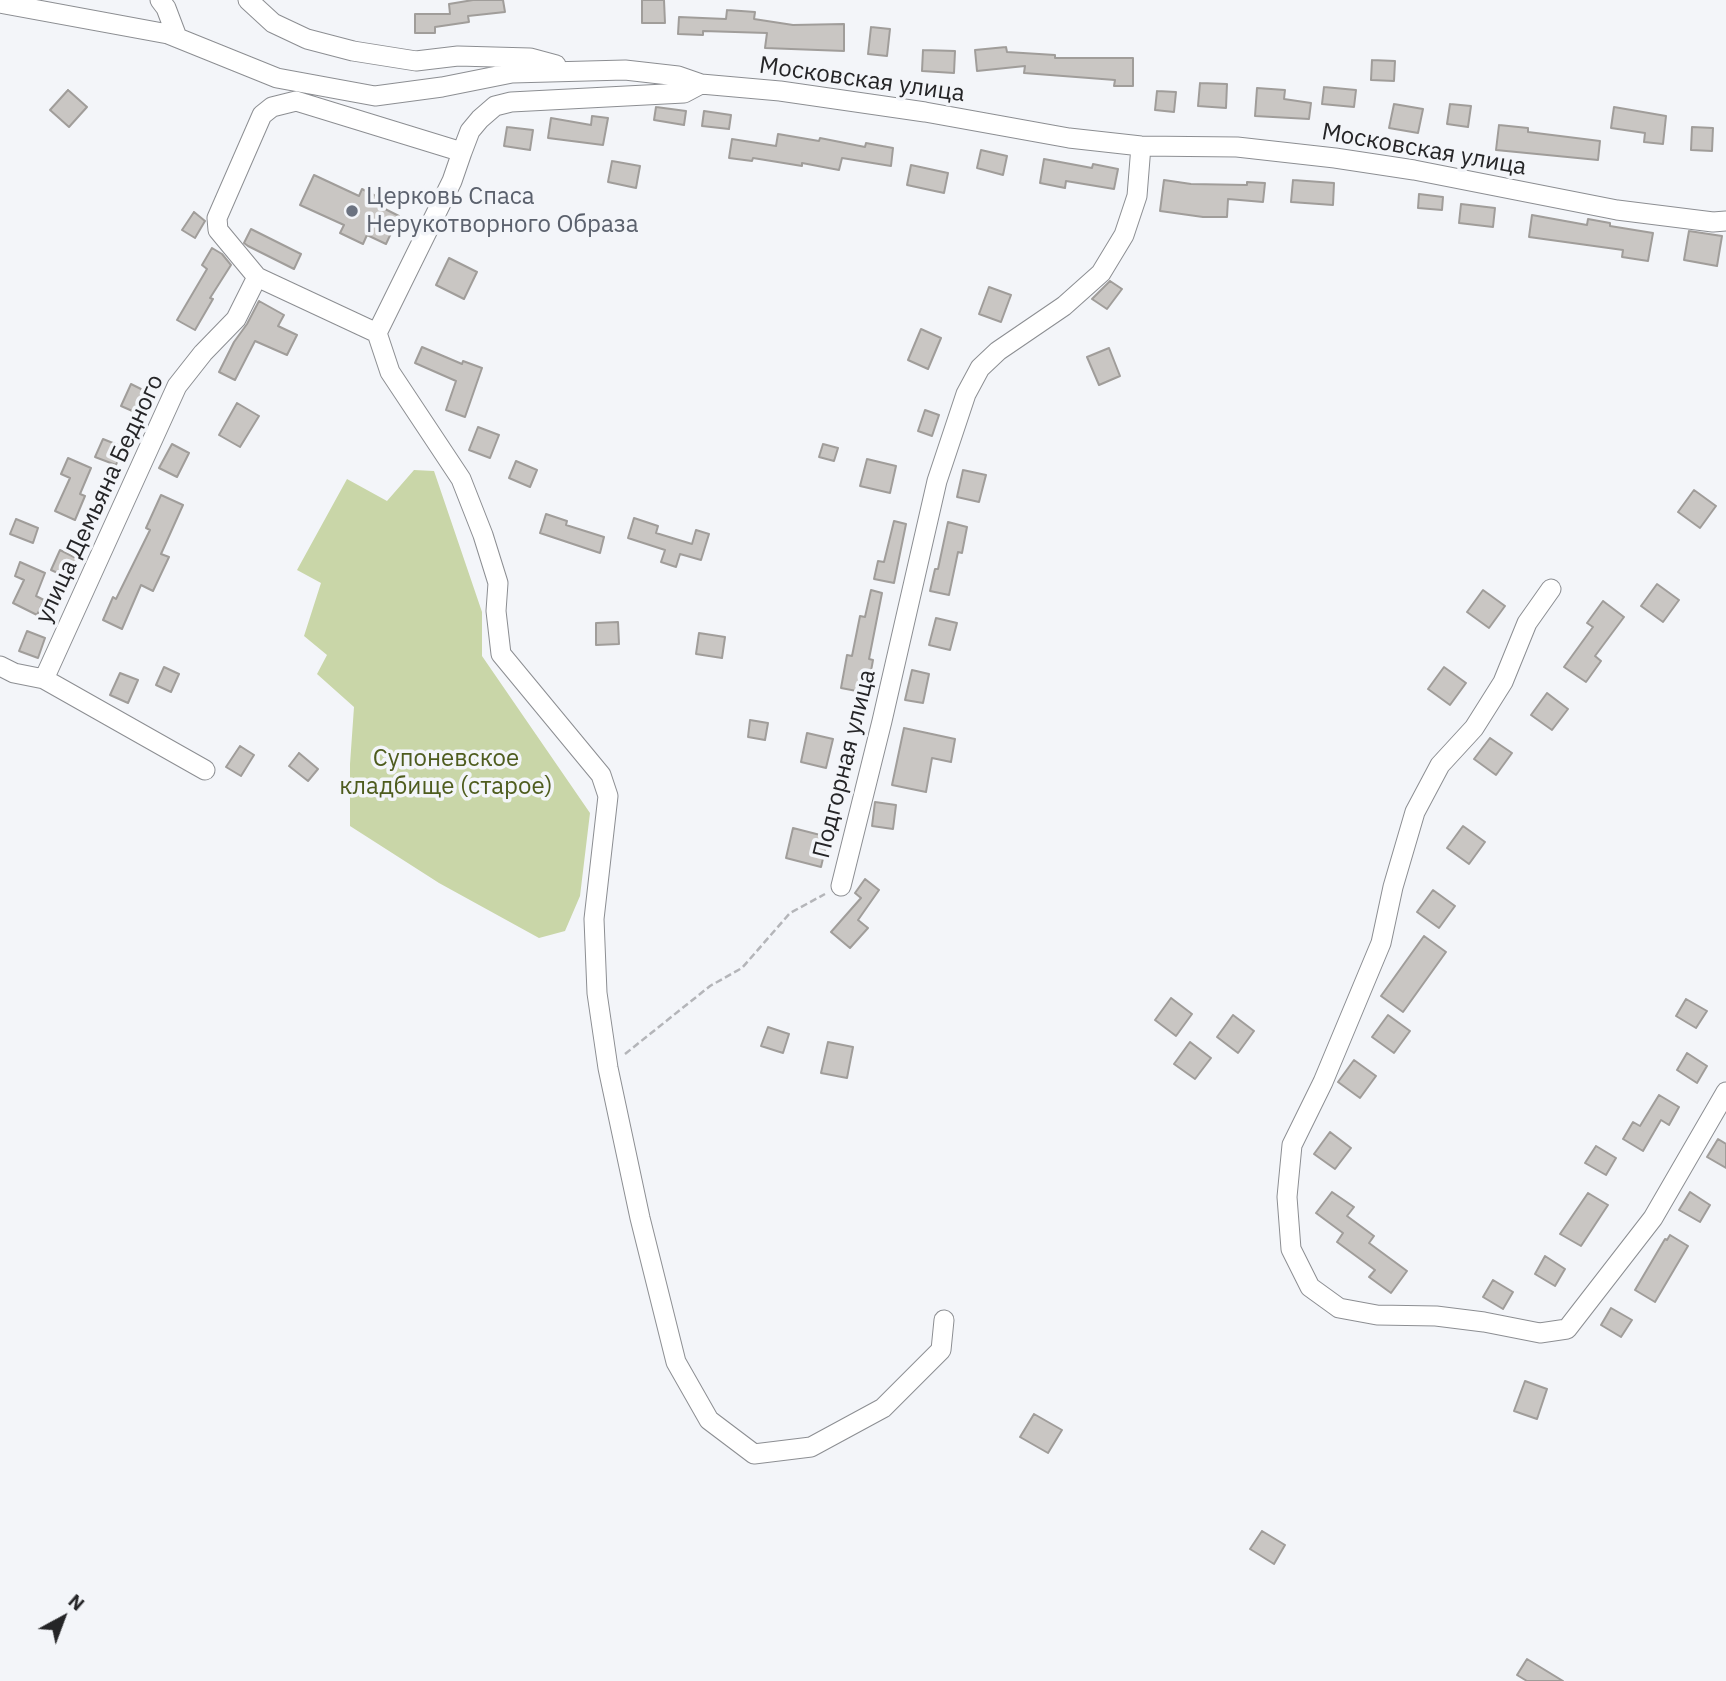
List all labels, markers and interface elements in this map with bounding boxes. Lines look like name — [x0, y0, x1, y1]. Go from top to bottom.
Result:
street label: Московская улица — [757, 51, 967, 109]
street label: Московская улица — [1319, 118, 1529, 182]
place label: Церковь Спаса Нерукотворного Образа — [366, 183, 639, 239]
marker: Церковь Спаса Нерукотворного Образа — [344, 203, 360, 219]
street label: улица Демьяна Бедного — [30, 370, 170, 628]
street label: Подгорная улица — [808, 667, 882, 861]
park label: Супоневское кладбище (старое) — [339, 745, 553, 801]
north arrow — [28, 1583, 98, 1653]
text: N — [64, 1589, 90, 1616]

